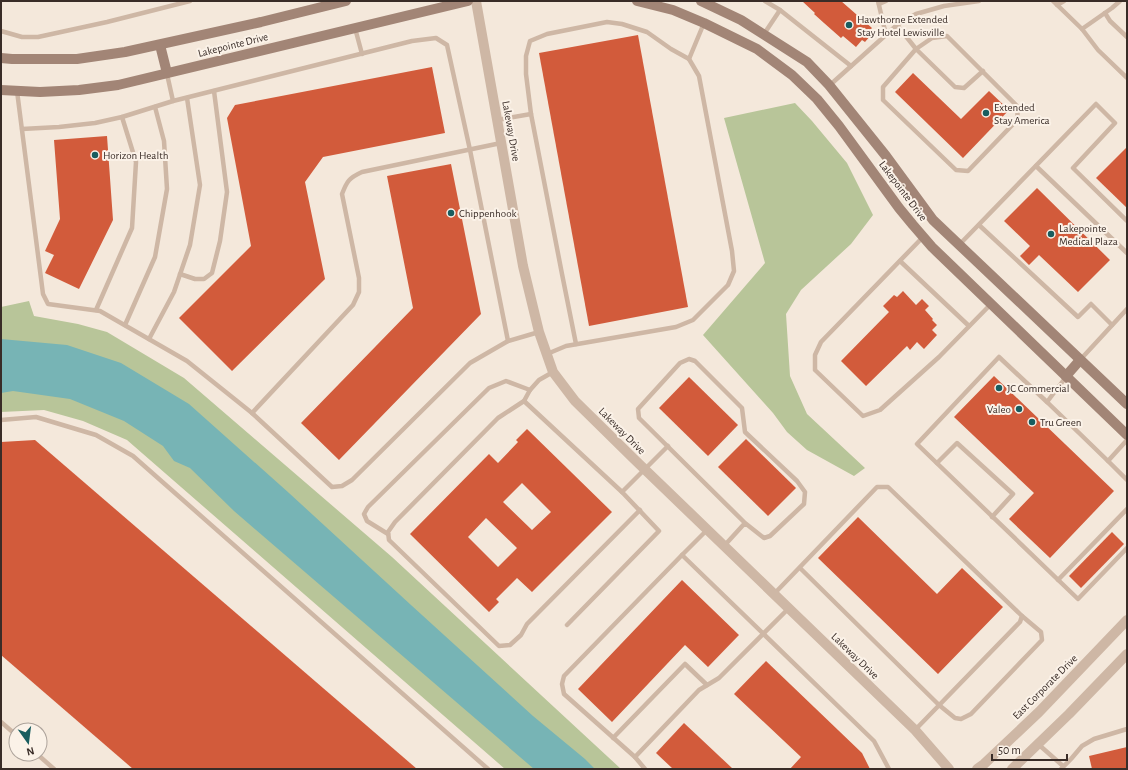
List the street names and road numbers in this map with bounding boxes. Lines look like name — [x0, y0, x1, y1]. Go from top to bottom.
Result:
street label: Lakepointe Drive — [197, 31, 269, 59]
street label: Lakeway Drive — [500, 100, 522, 162]
street label: Lakepointe Drive — [877, 159, 929, 223]
street label: Lakeway Drive — [596, 405, 648, 457]
street label: Lakeway Drive — [829, 631, 881, 681]
street label: East Corporate Drive — [1011, 653, 1079, 721]

